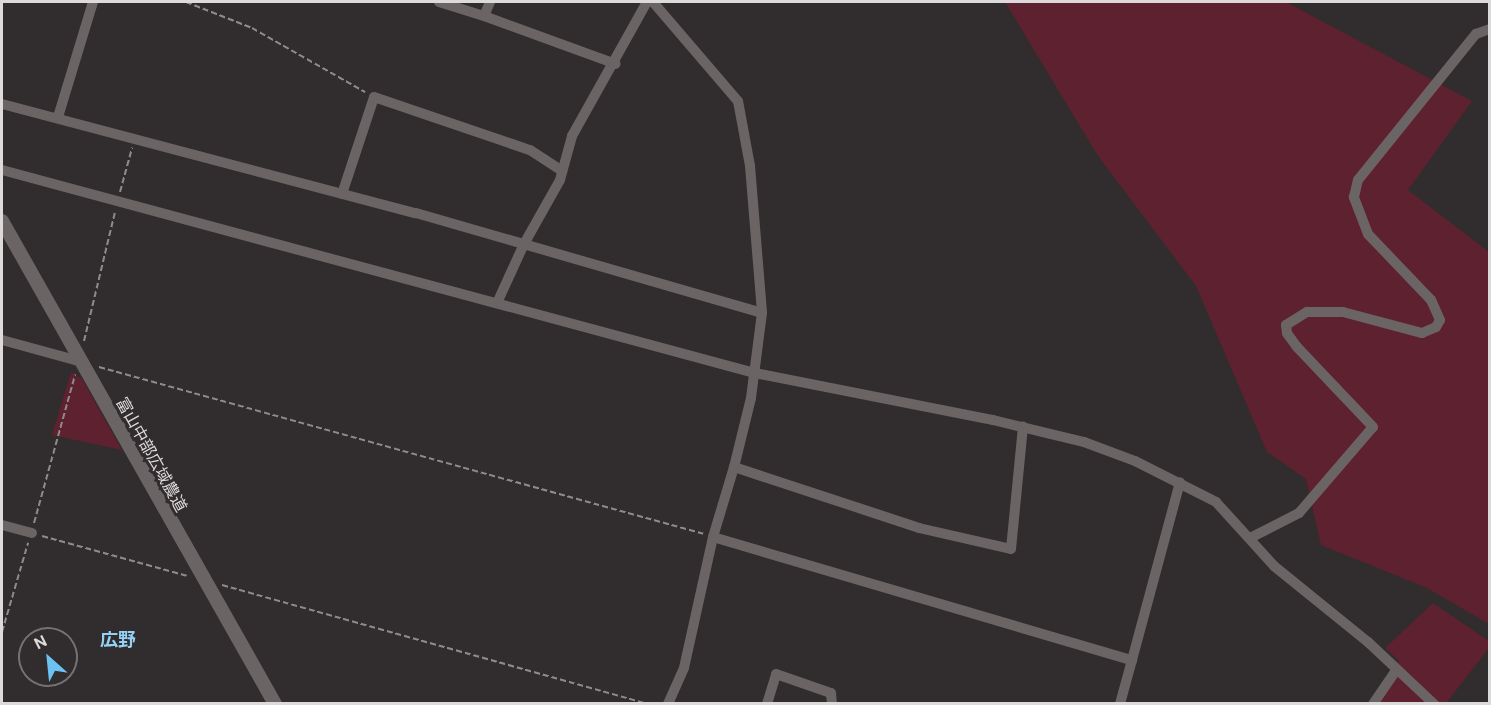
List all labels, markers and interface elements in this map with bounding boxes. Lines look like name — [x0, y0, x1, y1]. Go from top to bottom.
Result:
street label: 富山中部広域農道 — [112, 394, 190, 516]
north arrow — [18, 627, 78, 687]
district label: 広野 — [100, 629, 136, 651]
text: N — [31, 630, 50, 654]

